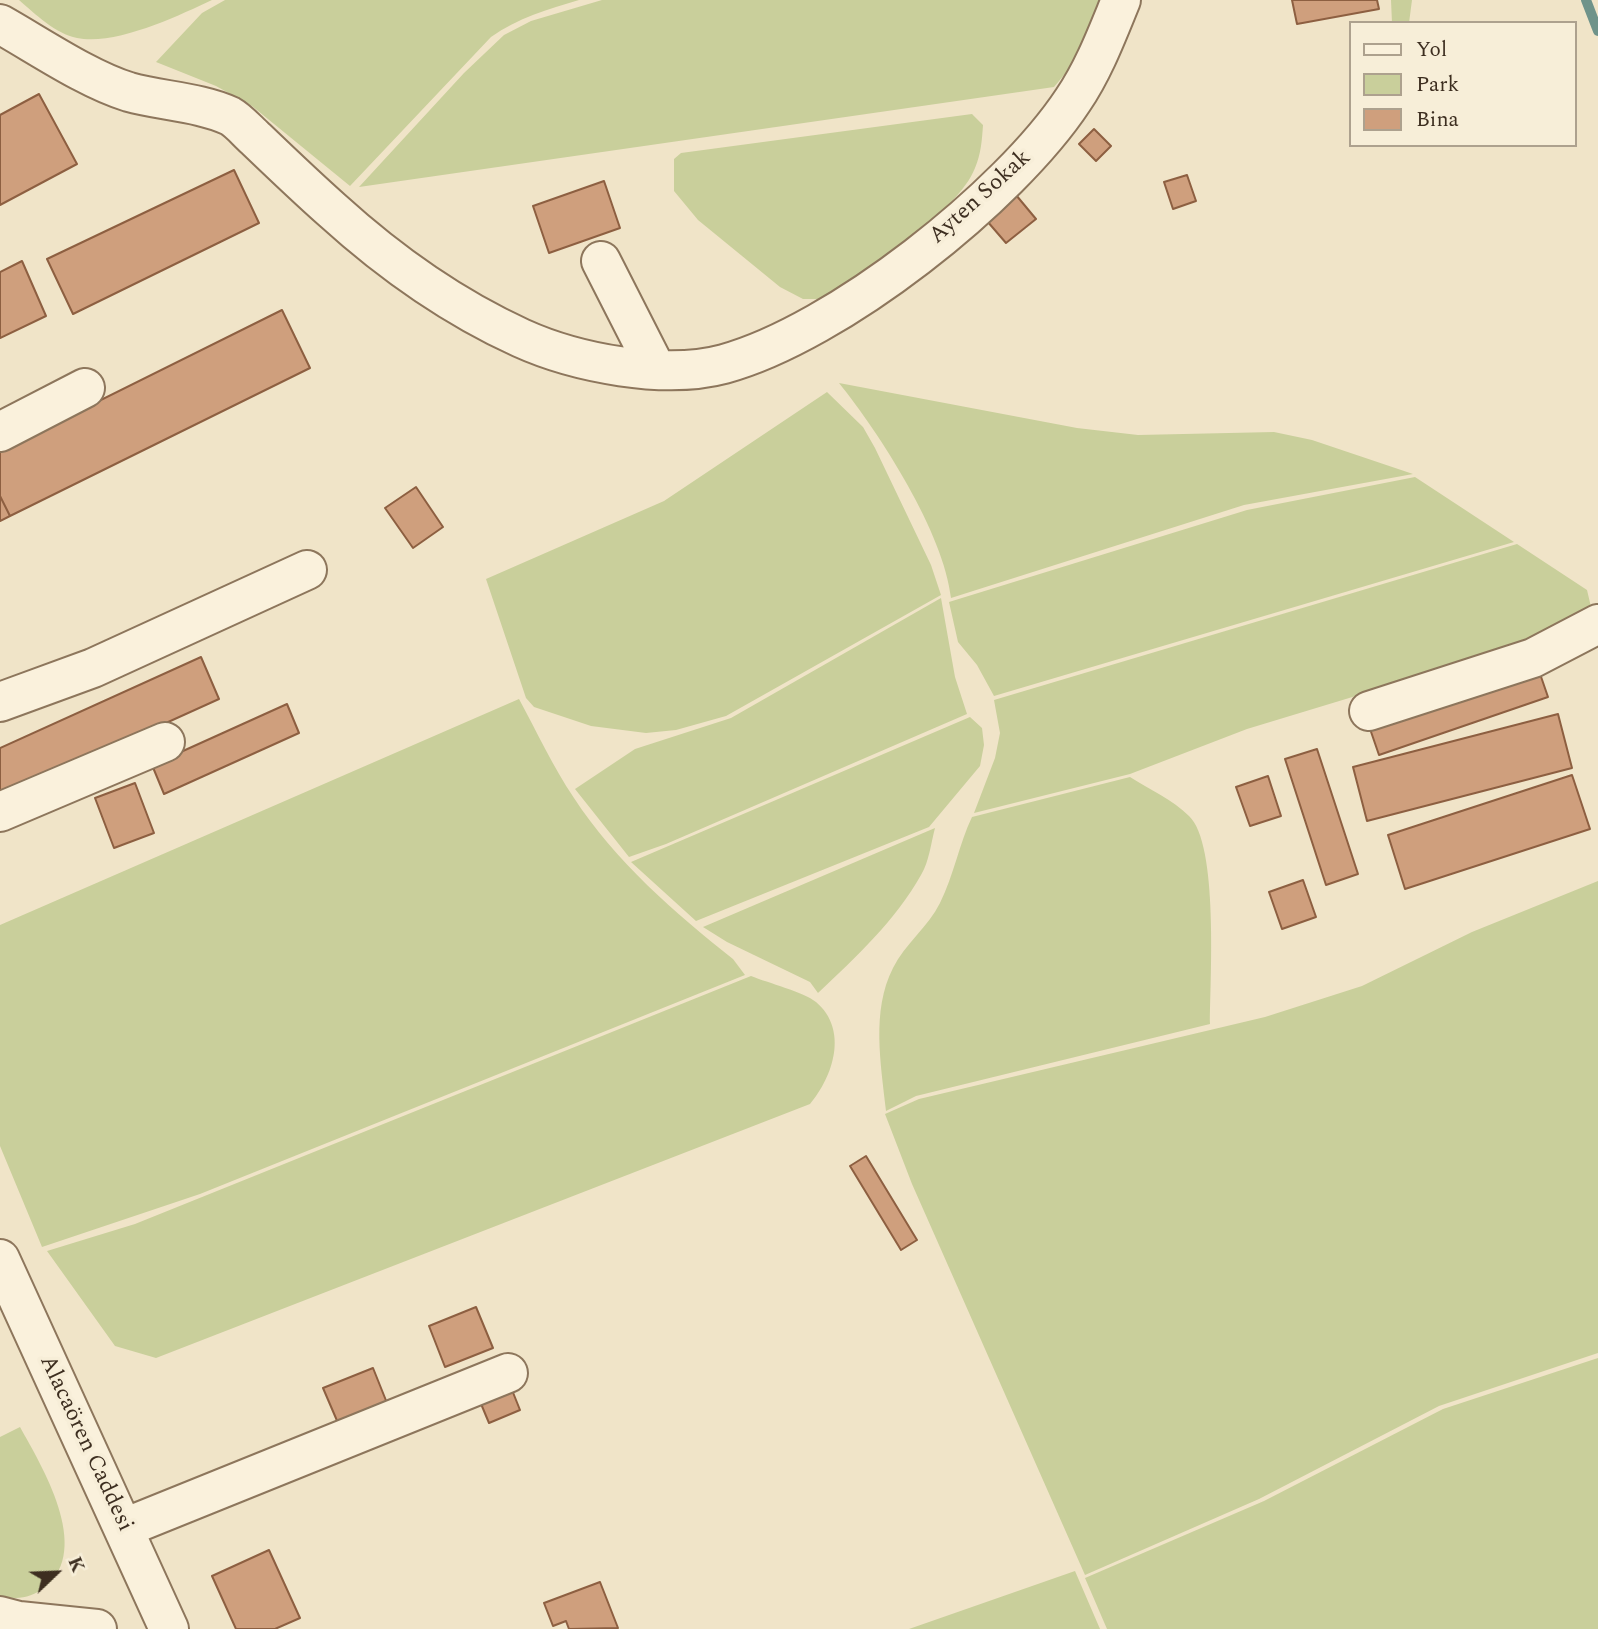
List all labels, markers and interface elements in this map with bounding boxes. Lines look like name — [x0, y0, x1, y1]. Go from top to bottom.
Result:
legend — [1350, 21, 1577, 147]
text: Yol — [1416, 34, 1447, 66]
text: Park — [1416, 69, 1459, 101]
text: Bina — [1416, 104, 1459, 136]
street label: Ayten Sokak — [924, 145, 1038, 251]
street label: Alacaören Caddesi — [32, 1352, 138, 1536]
north arrow — [21, 1538, 91, 1608]
text: K — [60, 1552, 92, 1577]

